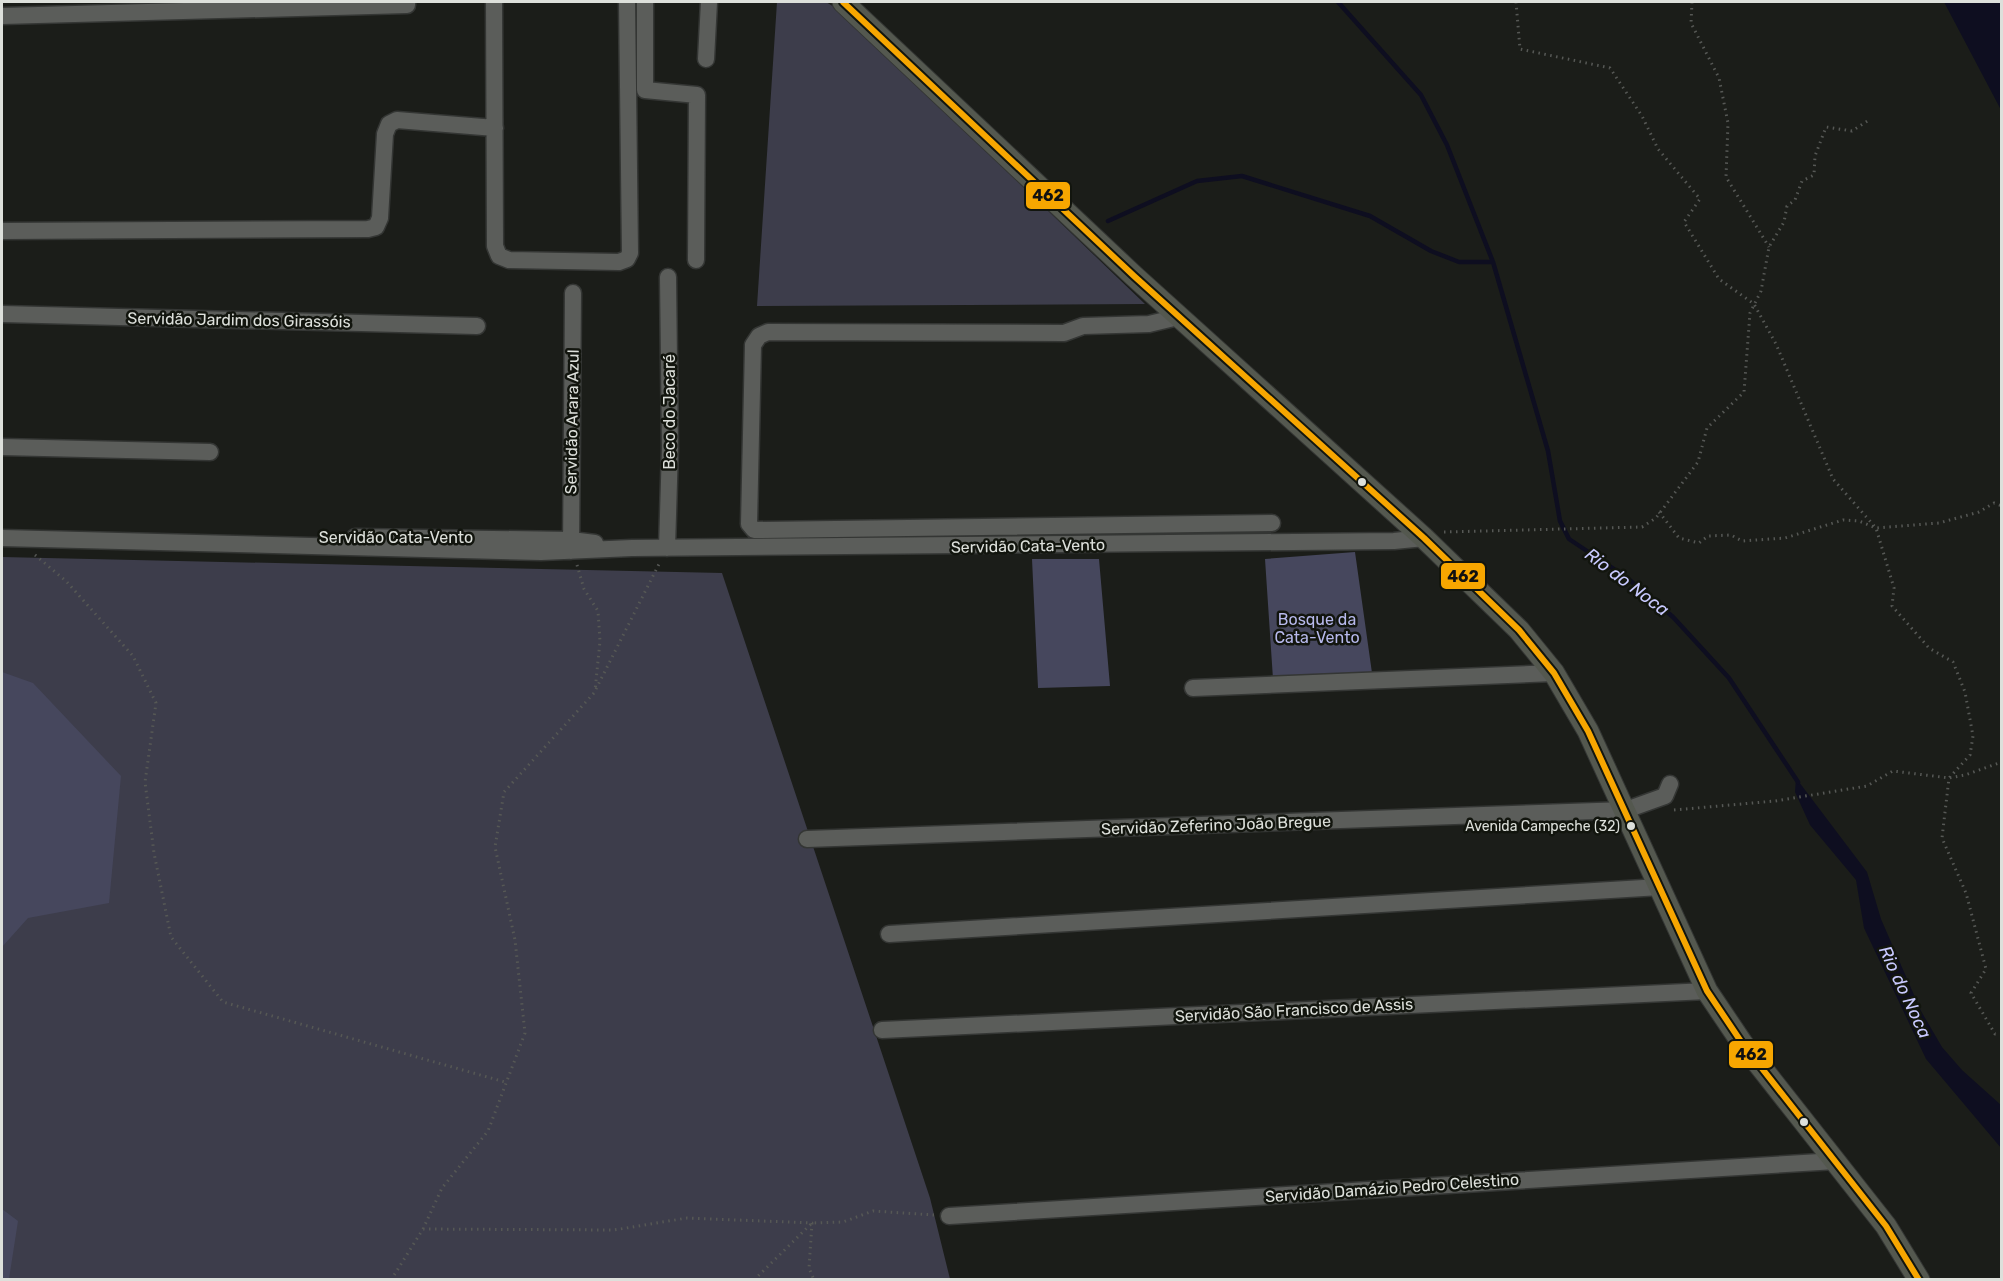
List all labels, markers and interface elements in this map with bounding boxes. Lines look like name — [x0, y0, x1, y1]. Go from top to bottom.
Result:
line badge: 462 — [1025, 181, 1071, 210]
text: 462 — [1032, 186, 1064, 205]
street label: Servidão Jardim dos Girassóis — [127, 309, 351, 331]
street label: Servidão Arara Azul — [561, 349, 583, 495]
street label: Beco do Jacaré — [660, 354, 679, 470]
unlabelled marker — [1356, 476, 1368, 488]
street label: Servidão Cata-Vento — [319, 528, 473, 547]
street label: Servidão Cata-Vento — [951, 535, 1105, 557]
water label: Rio do Noca — [1581, 543, 1674, 621]
line badge: 462 — [1440, 562, 1486, 590]
text: 462 — [1447, 567, 1479, 586]
park label: Bosque da Cata-Vento — [1274, 610, 1360, 647]
street label: Servidão Zeferino João Bregue — [1101, 811, 1331, 839]
place label: Avenida Campeche (32) — [1465, 818, 1620, 835]
marker: Avenida Campeche (32) — [1625, 820, 1637, 832]
water label: Rio do Noca — [1874, 942, 1936, 1042]
street label: Servidão São Francisco de Assis — [1174, 994, 1414, 1026]
line badge: 462 — [1728, 1040, 1774, 1069]
text: 462 — [1735, 1045, 1767, 1064]
unlabelled marker — [1798, 1116, 1810, 1128]
street label: Servidão Damázio Pedro Celestino — [1264, 1170, 1520, 1206]

